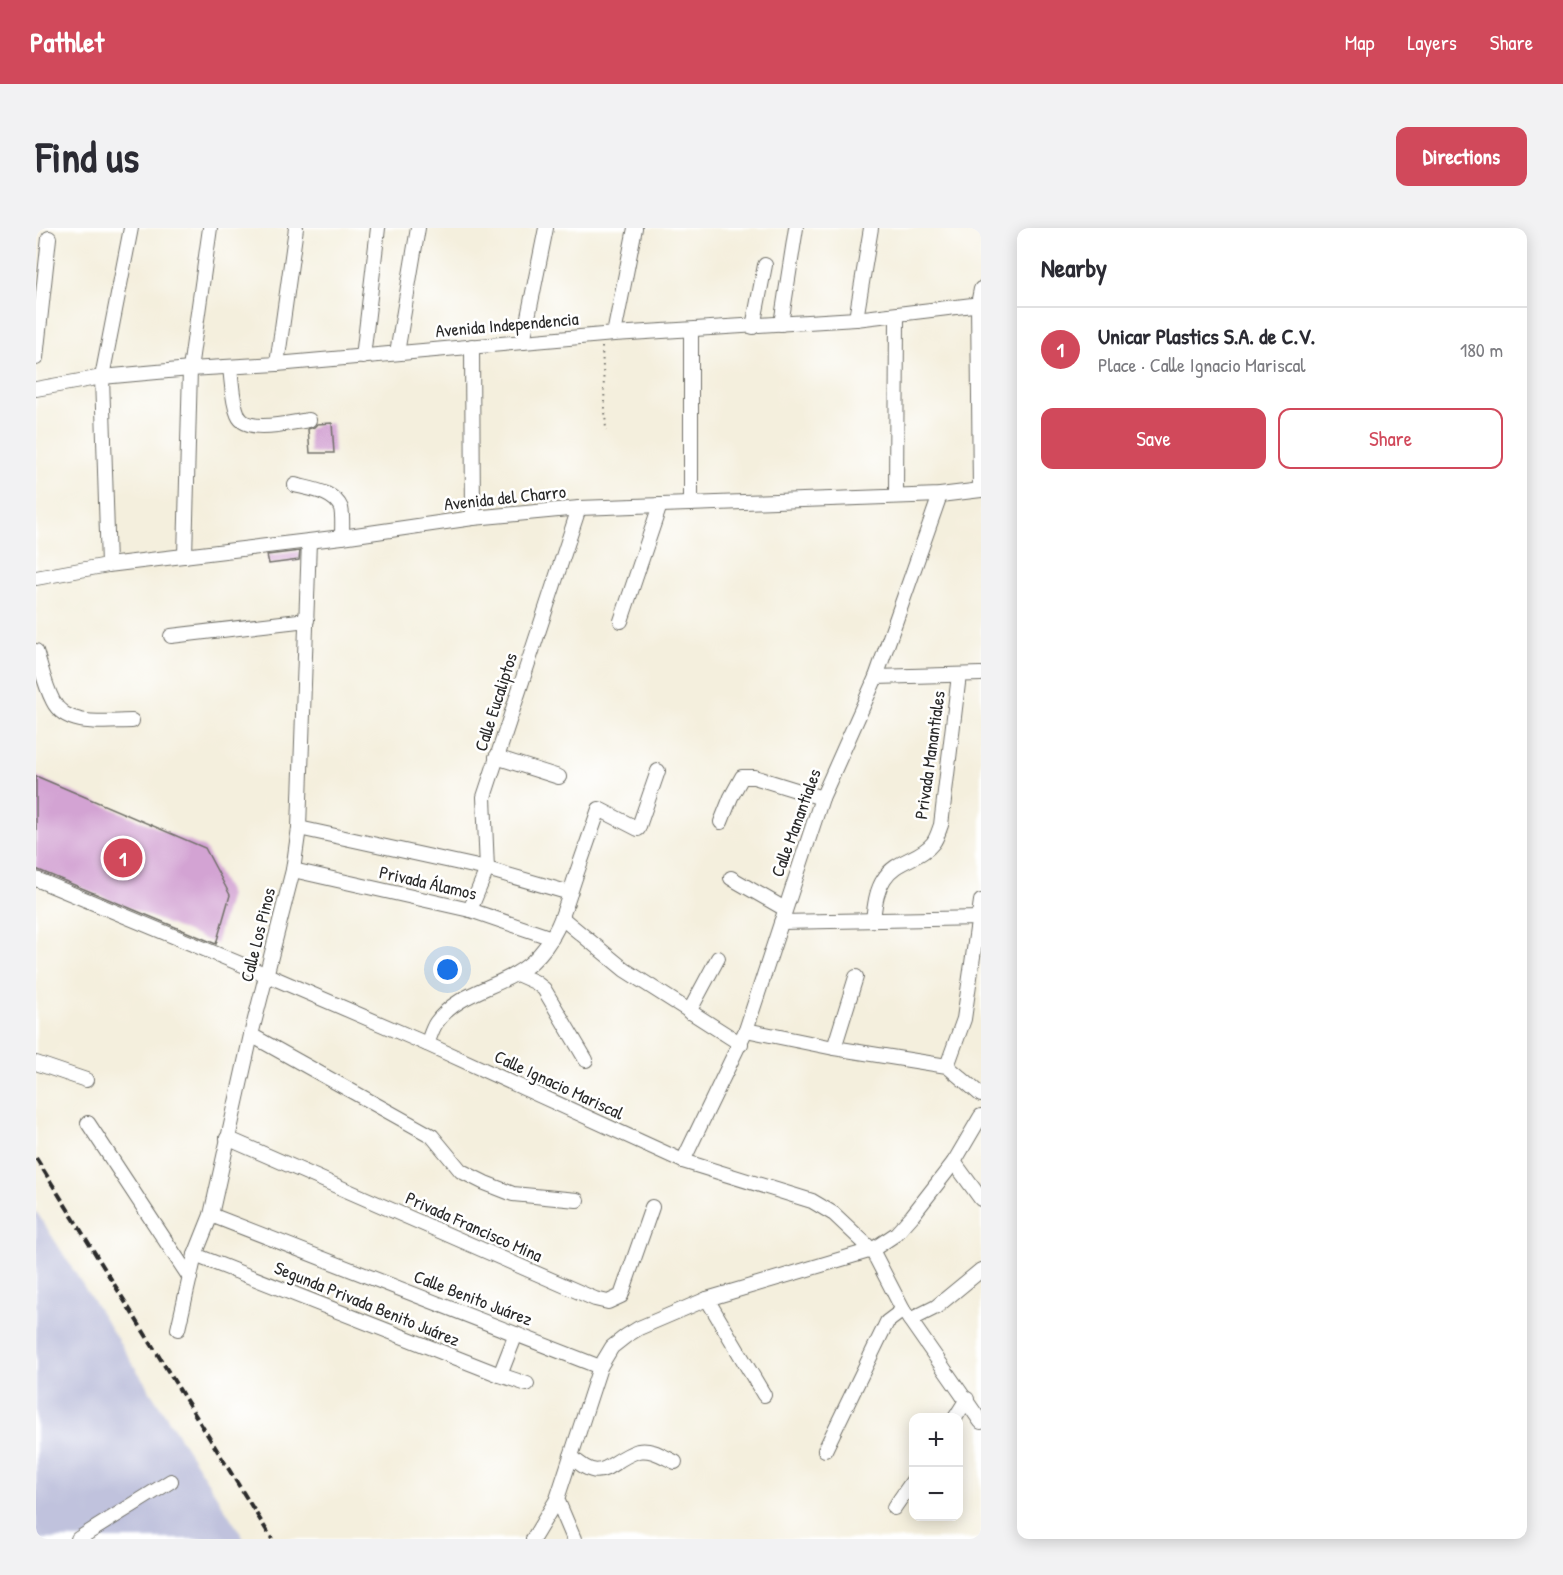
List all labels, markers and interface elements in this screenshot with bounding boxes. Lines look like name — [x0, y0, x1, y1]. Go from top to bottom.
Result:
text: Pathlet — [30, 23, 104, 61]
text: Map — [1345, 28, 1374, 57]
text: Layers — [1407, 28, 1457, 57]
text: Share — [1490, 28, 1533, 57]
button: Directions — [1396, 127, 1527, 186]
text: Find us — [36, 128, 139, 185]
text: Nearby — [1041, 250, 1107, 285]
street label: Avenida Independencia — [434, 306, 580, 343]
text: Unicar Plastics S.A. de C.V. — [1098, 321, 1315, 351]
text: 1 — [1057, 336, 1064, 363]
text: 180 m — [1460, 336, 1503, 363]
text: Place · Calle Ignacio Mariscal — [1098, 351, 1306, 378]
button: Save — [1041, 408, 1266, 469]
button: Share — [1278, 408, 1503, 469]
street label: Avenida del Charro — [443, 479, 567, 516]
street label: Calle Eucaliptos — [468, 649, 523, 754]
street label: Privada Manantiales — [908, 689, 951, 821]
street label: Calle Manantiales — [764, 765, 827, 880]
pin: 1 — [104, 836, 142, 880]
street label: Privada Álamos — [377, 859, 479, 906]
street label: Calle Los Pinos — [234, 885, 281, 984]
your location — [433, 955, 462, 984]
street label: Calle Ignacio Mariscal — [490, 1044, 628, 1126]
street label: Privada Francisco Mina — [402, 1185, 547, 1268]
street label: Segunda Privada Benito Juárez — [271, 1255, 464, 1352]
street label: Calle Benito Juárez — [410, 1264, 536, 1332]
map controls — [909, 1413, 963, 1521]
button: + — [909, 1413, 963, 1467]
button: − — [909, 1467, 963, 1521]

